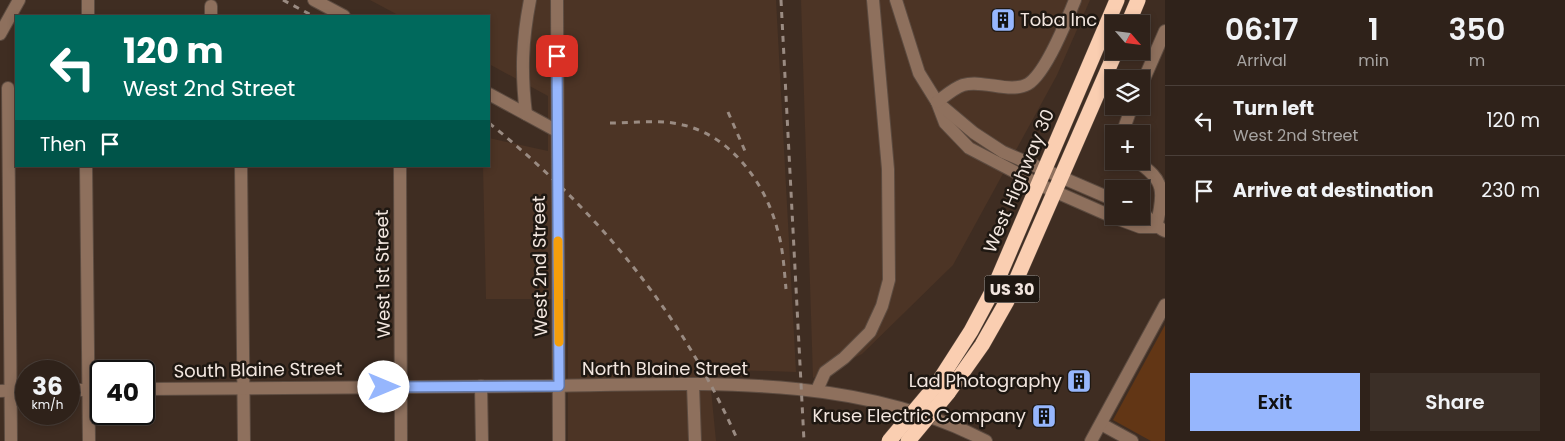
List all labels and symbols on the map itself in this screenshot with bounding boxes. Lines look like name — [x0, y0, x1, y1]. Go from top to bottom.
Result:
building icon: Toba Inc — [990, 7, 1016, 33]
place label: Toba Inc — [1020, 7, 1097, 32]
north arrow — [1105, 15, 1150, 60]
pin — [536, 35, 578, 77]
street label: West Highway 30 — [977, 105, 1060, 256]
street label: West 2nd Street — [526, 195, 553, 337]
street label: West 1st Street — [369, 209, 396, 339]
road number: US 30 — [984, 276, 1040, 302]
street label: South Blaine Street — [173, 356, 343, 383]
street label: North Blaine Street — [582, 356, 748, 381]
speed limit sign: 40 — [90, 360, 155, 425]
position arrow — [357, 360, 409, 412]
place label: Lad Photography — [909, 368, 1062, 393]
building icon: Lad Photography — [1066, 368, 1092, 394]
place label: Kruse Electric Company — [813, 403, 1026, 428]
building icon: Kruse Electric Company — [1031, 403, 1057, 429]

